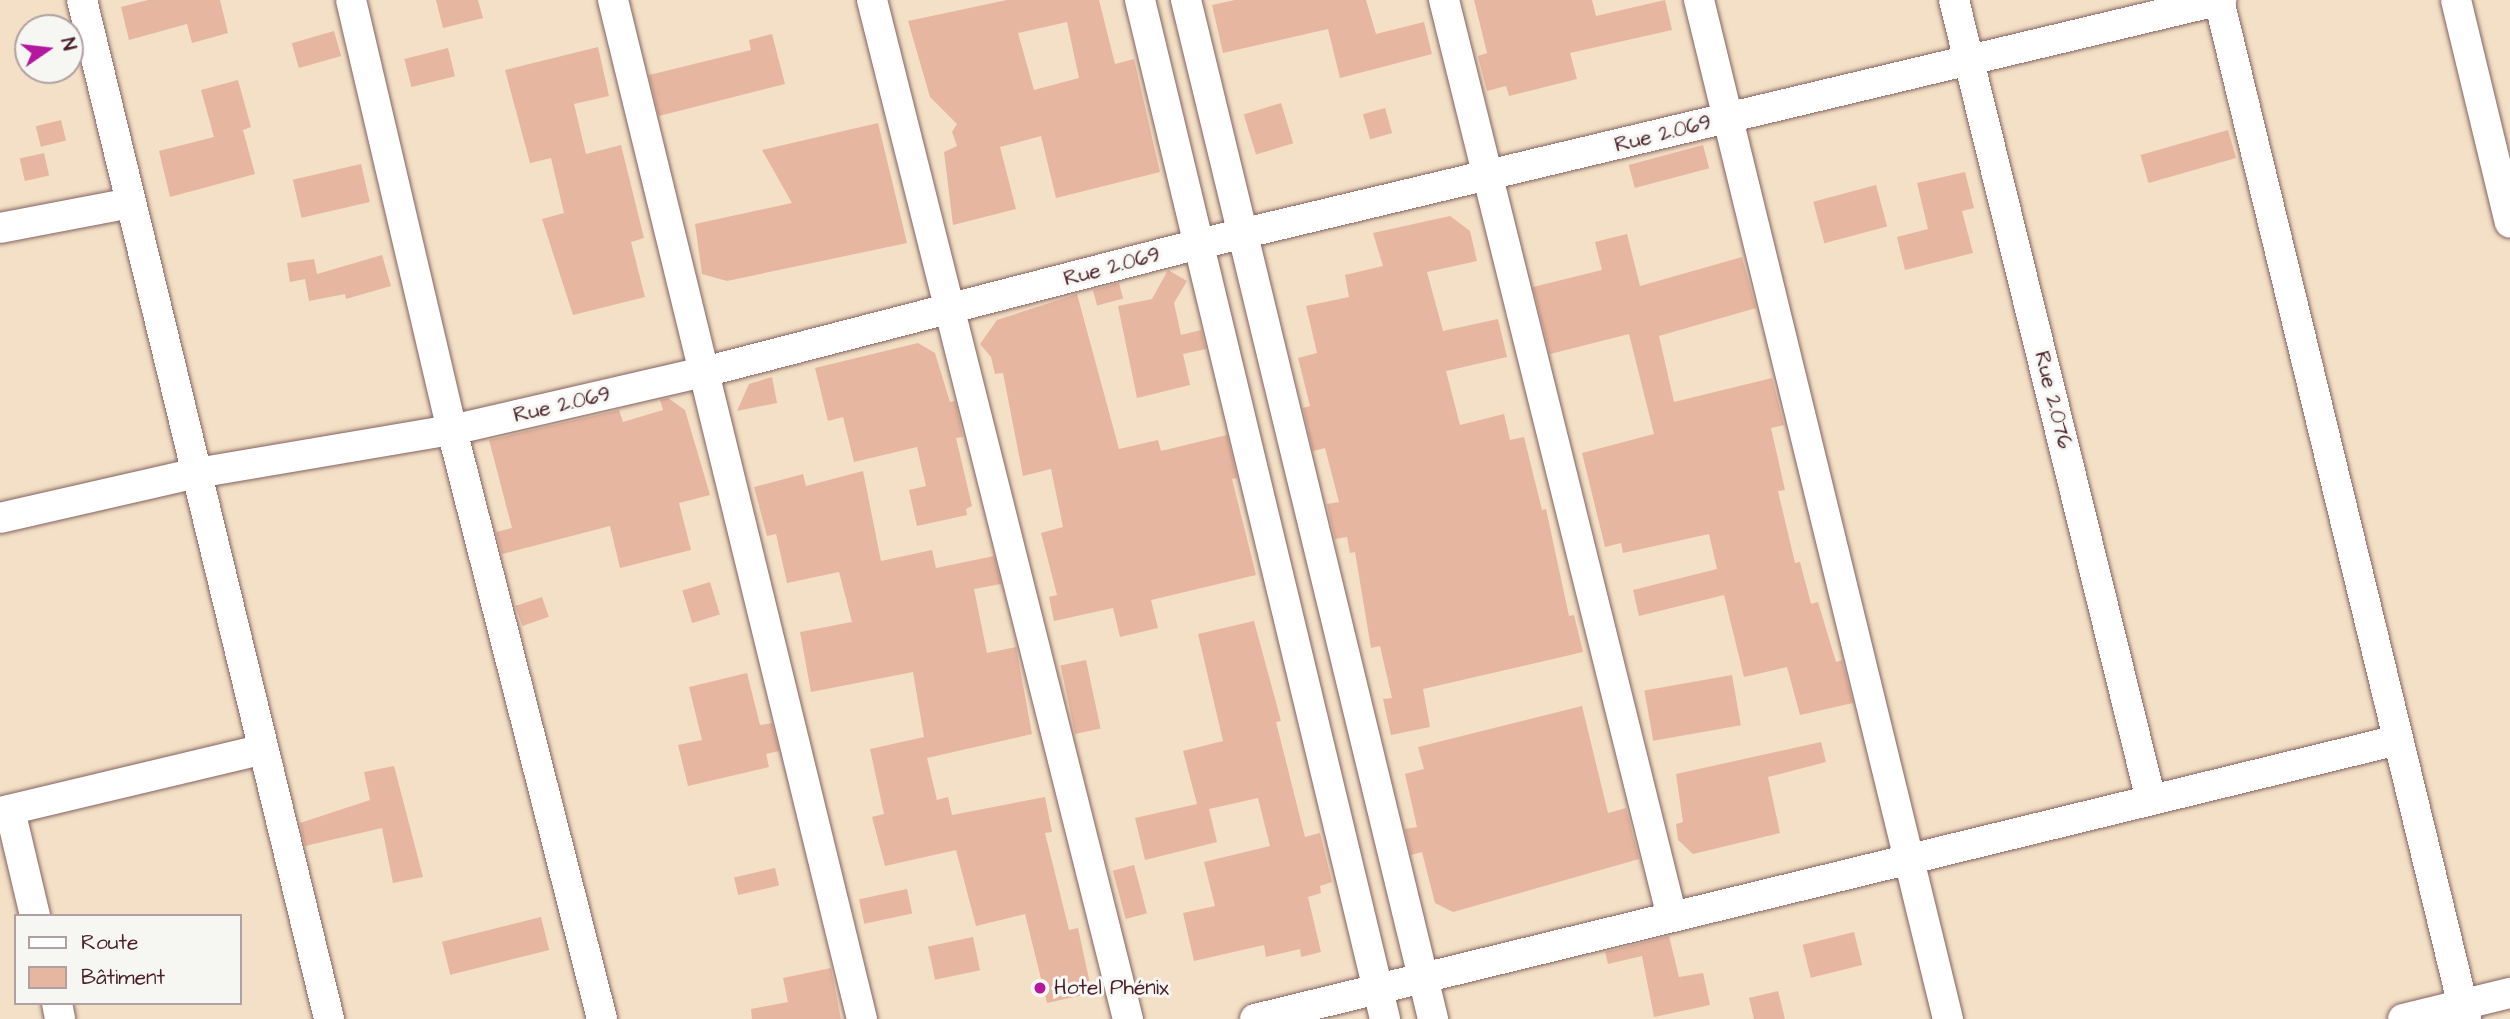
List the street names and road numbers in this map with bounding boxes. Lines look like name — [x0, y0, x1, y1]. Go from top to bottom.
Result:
street label: Rue 2.069 — [1612, 110, 1714, 158]
street label: Rue 2.069 — [1061, 242, 1163, 292]
street label: Rue 2.076 — [2029, 349, 2077, 451]
street label: Rue 2.069 — [511, 382, 613, 428]

